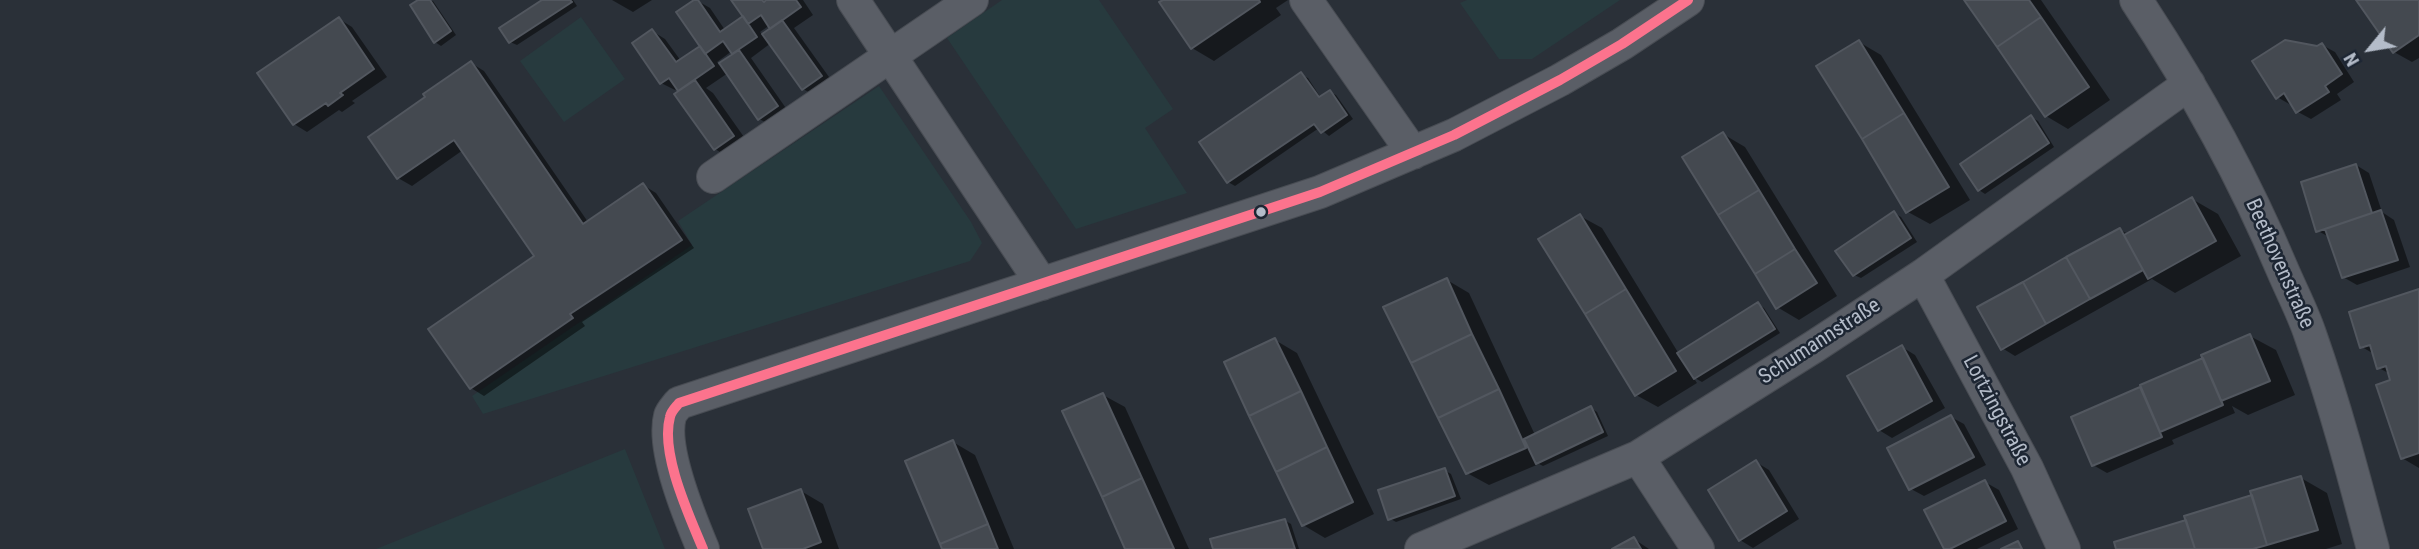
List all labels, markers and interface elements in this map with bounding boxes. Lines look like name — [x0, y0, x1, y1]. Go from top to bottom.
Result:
north arrow — [2335, 14, 2405, 84]
text: N — [2339, 49, 2364, 71]
street label: Beethovenstraße — [2239, 195, 2319, 333]
unlabelled marker — [1254, 205, 1268, 219]
street label: Schumannstraße — [1755, 293, 1885, 391]
street label: Lortzingstraße — [1957, 352, 2035, 470]

